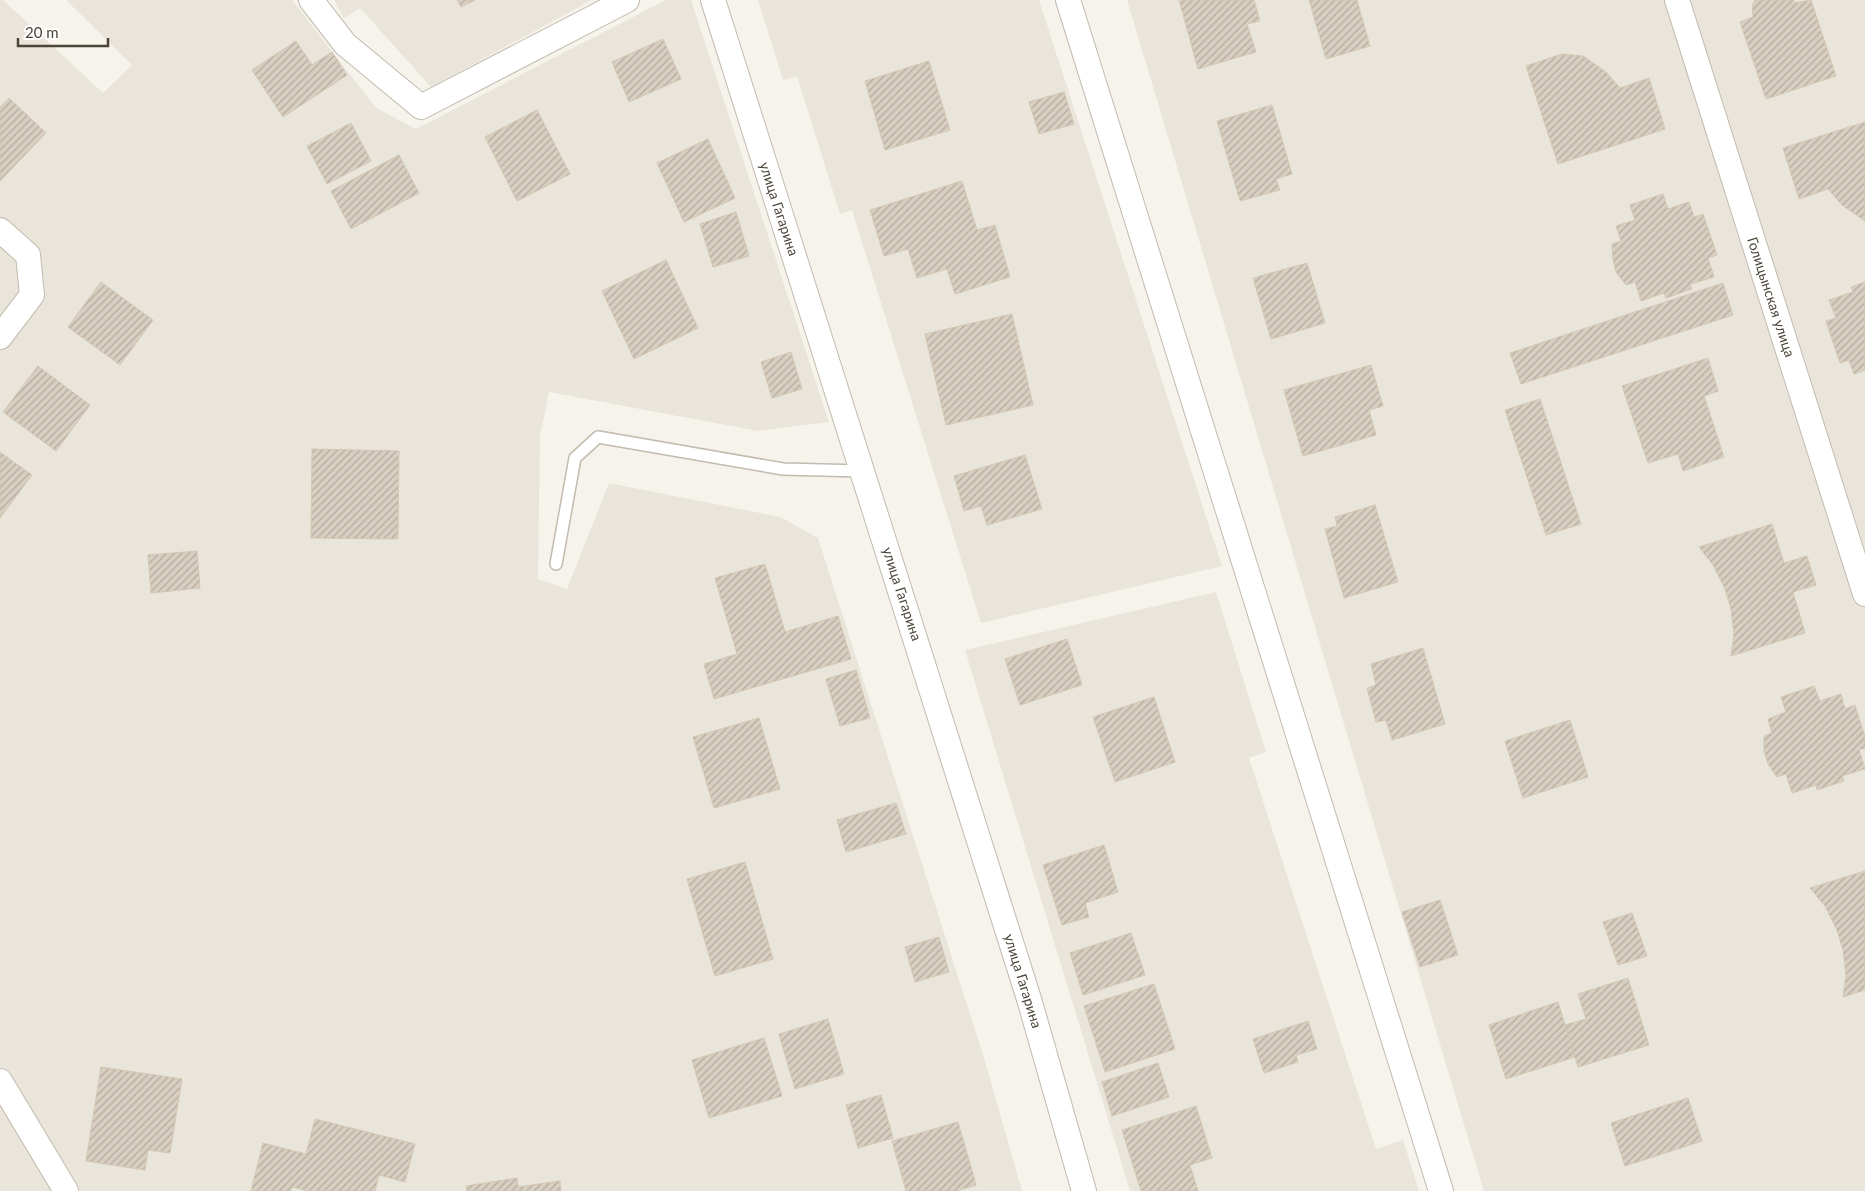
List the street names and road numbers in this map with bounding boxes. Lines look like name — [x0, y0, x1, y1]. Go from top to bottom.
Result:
street label: улица Гагарина — [756, 160, 803, 258]
street label: Голицынская улица — [1744, 235, 1799, 359]
street label: улица Гагарина — [879, 545, 926, 643]
street label: улица Гагарина — [1001, 932, 1046, 1030]

